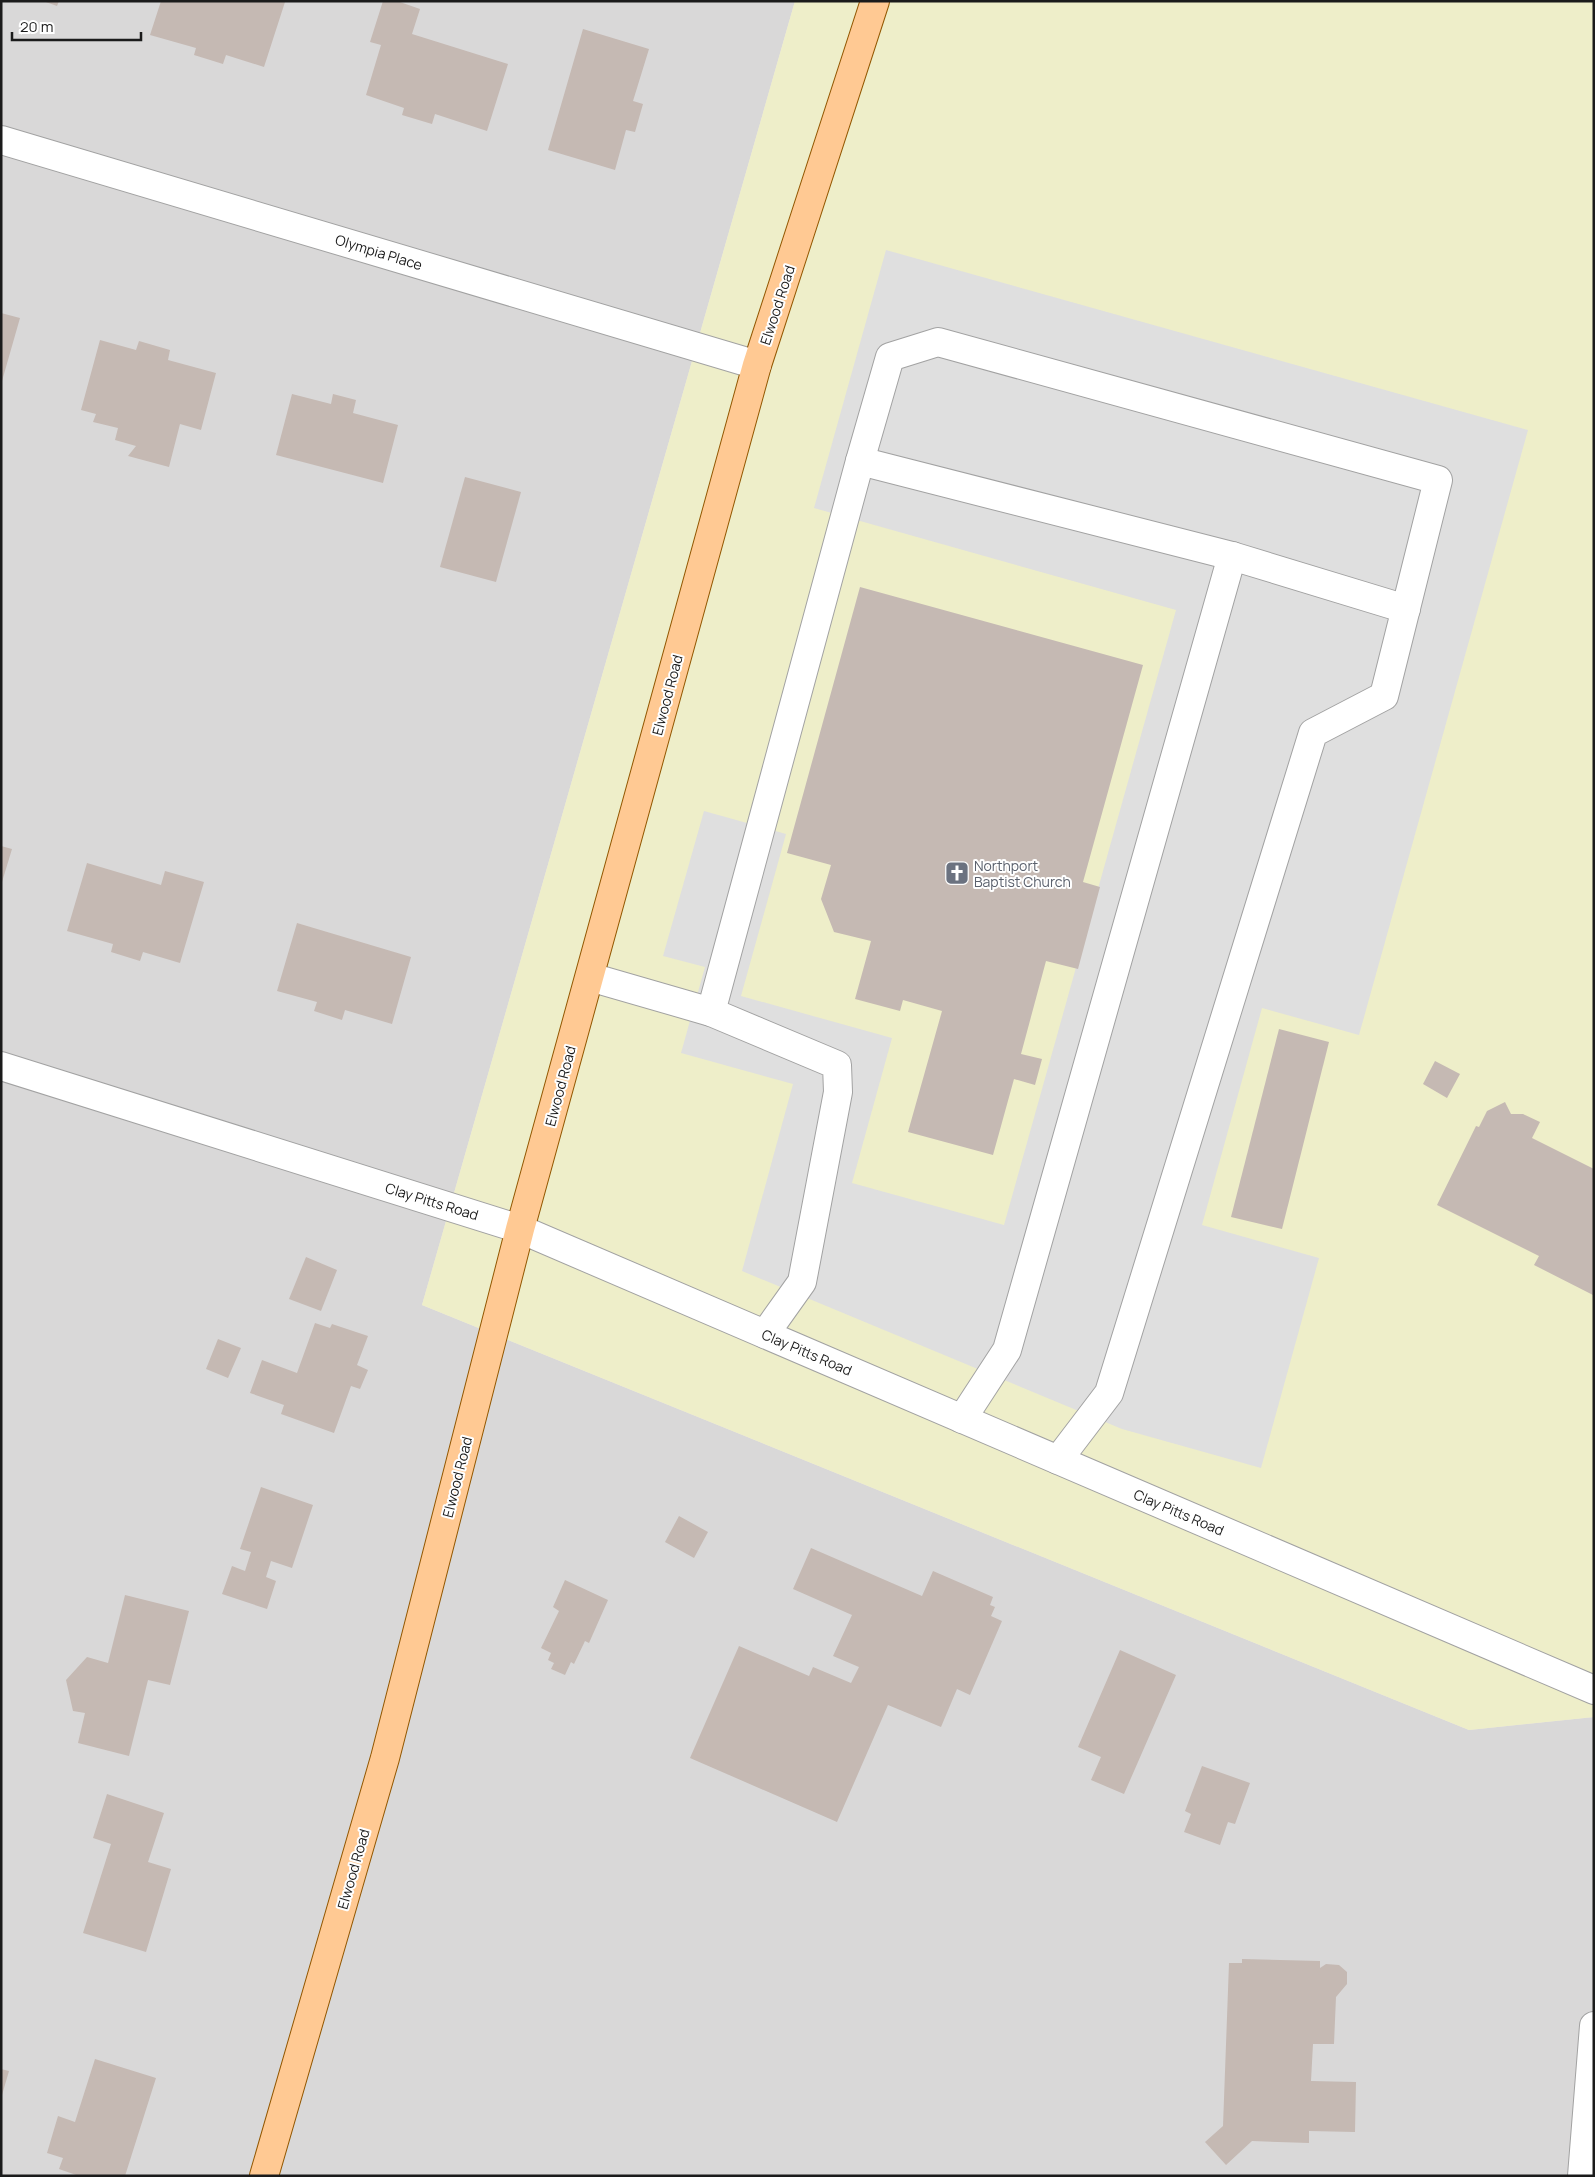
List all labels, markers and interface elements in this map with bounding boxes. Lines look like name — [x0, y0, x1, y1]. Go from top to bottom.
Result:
scale bar — [12, 10, 141, 42]
text: 20 m — [20, 16, 53, 37]
street label: Olympia Place — [333, 230, 425, 274]
street label: Elwood Road — [755, 263, 799, 347]
street label: Elwood Road — [647, 653, 687, 737]
place label: Northport Baptist Church — [974, 856, 1071, 891]
church icon: Northport Baptist Church — [944, 860, 970, 886]
street label: Elwood Road — [540, 1044, 580, 1128]
street label: Clay Pitts Road — [383, 1178, 481, 1224]
street label: Clay Pitts Road — [759, 1324, 855, 1380]
street label: Elwood Road — [438, 1435, 476, 1519]
street label: Clay Pitts Road — [1131, 1484, 1227, 1540]
street label: Elwood Road — [332, 1827, 374, 1911]

